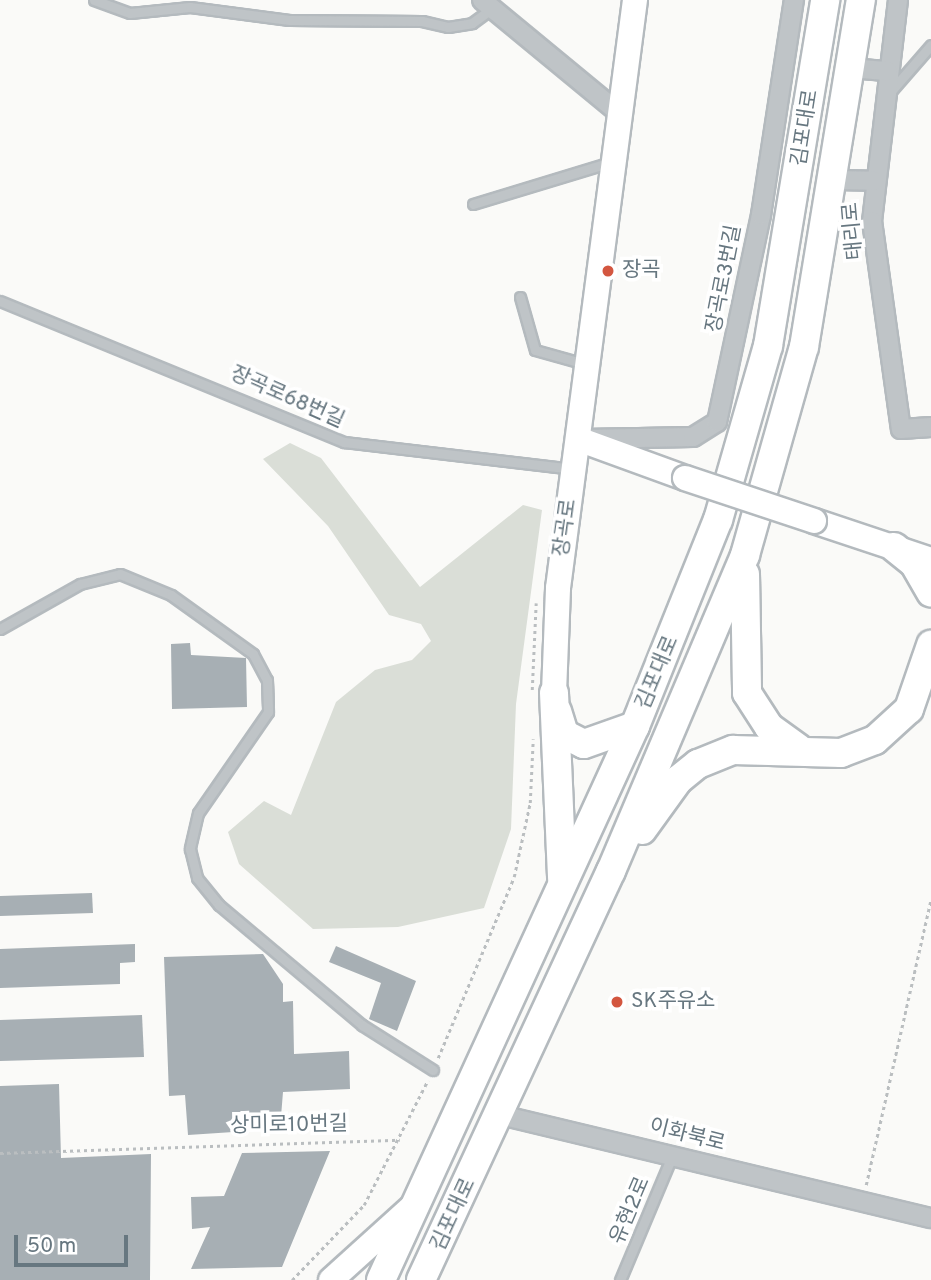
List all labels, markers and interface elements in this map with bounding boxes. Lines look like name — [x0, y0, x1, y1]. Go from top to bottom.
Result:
street label: 김포대로 — [788, 88, 824, 168]
street label: 태리로 — [839, 201, 869, 261]
street label: 장곡로3번길 — [702, 223, 748, 335]
place label: 장곡 — [622, 258, 661, 284]
marker: 장곡 — [600, 263, 616, 279]
street label: 장곡로68번길 — [226, 362, 348, 434]
street label: 장곡로 — [549, 498, 583, 558]
street label: 김포대로 — [631, 633, 685, 713]
place label: SK주유소 — [631, 989, 715, 1015]
marker: SK주유소 — [609, 994, 625, 1010]
street label: 상미로10번길 — [230, 1112, 348, 1140]
street label: 이화북로 — [646, 1114, 728, 1158]
street label: 유현2로 — [606, 1173, 656, 1249]
street label: 김포대로 — [426, 1175, 482, 1255]
scale bar — [18, 1220, 131, 1264]
text: 50 m — [27, 1233, 76, 1260]

